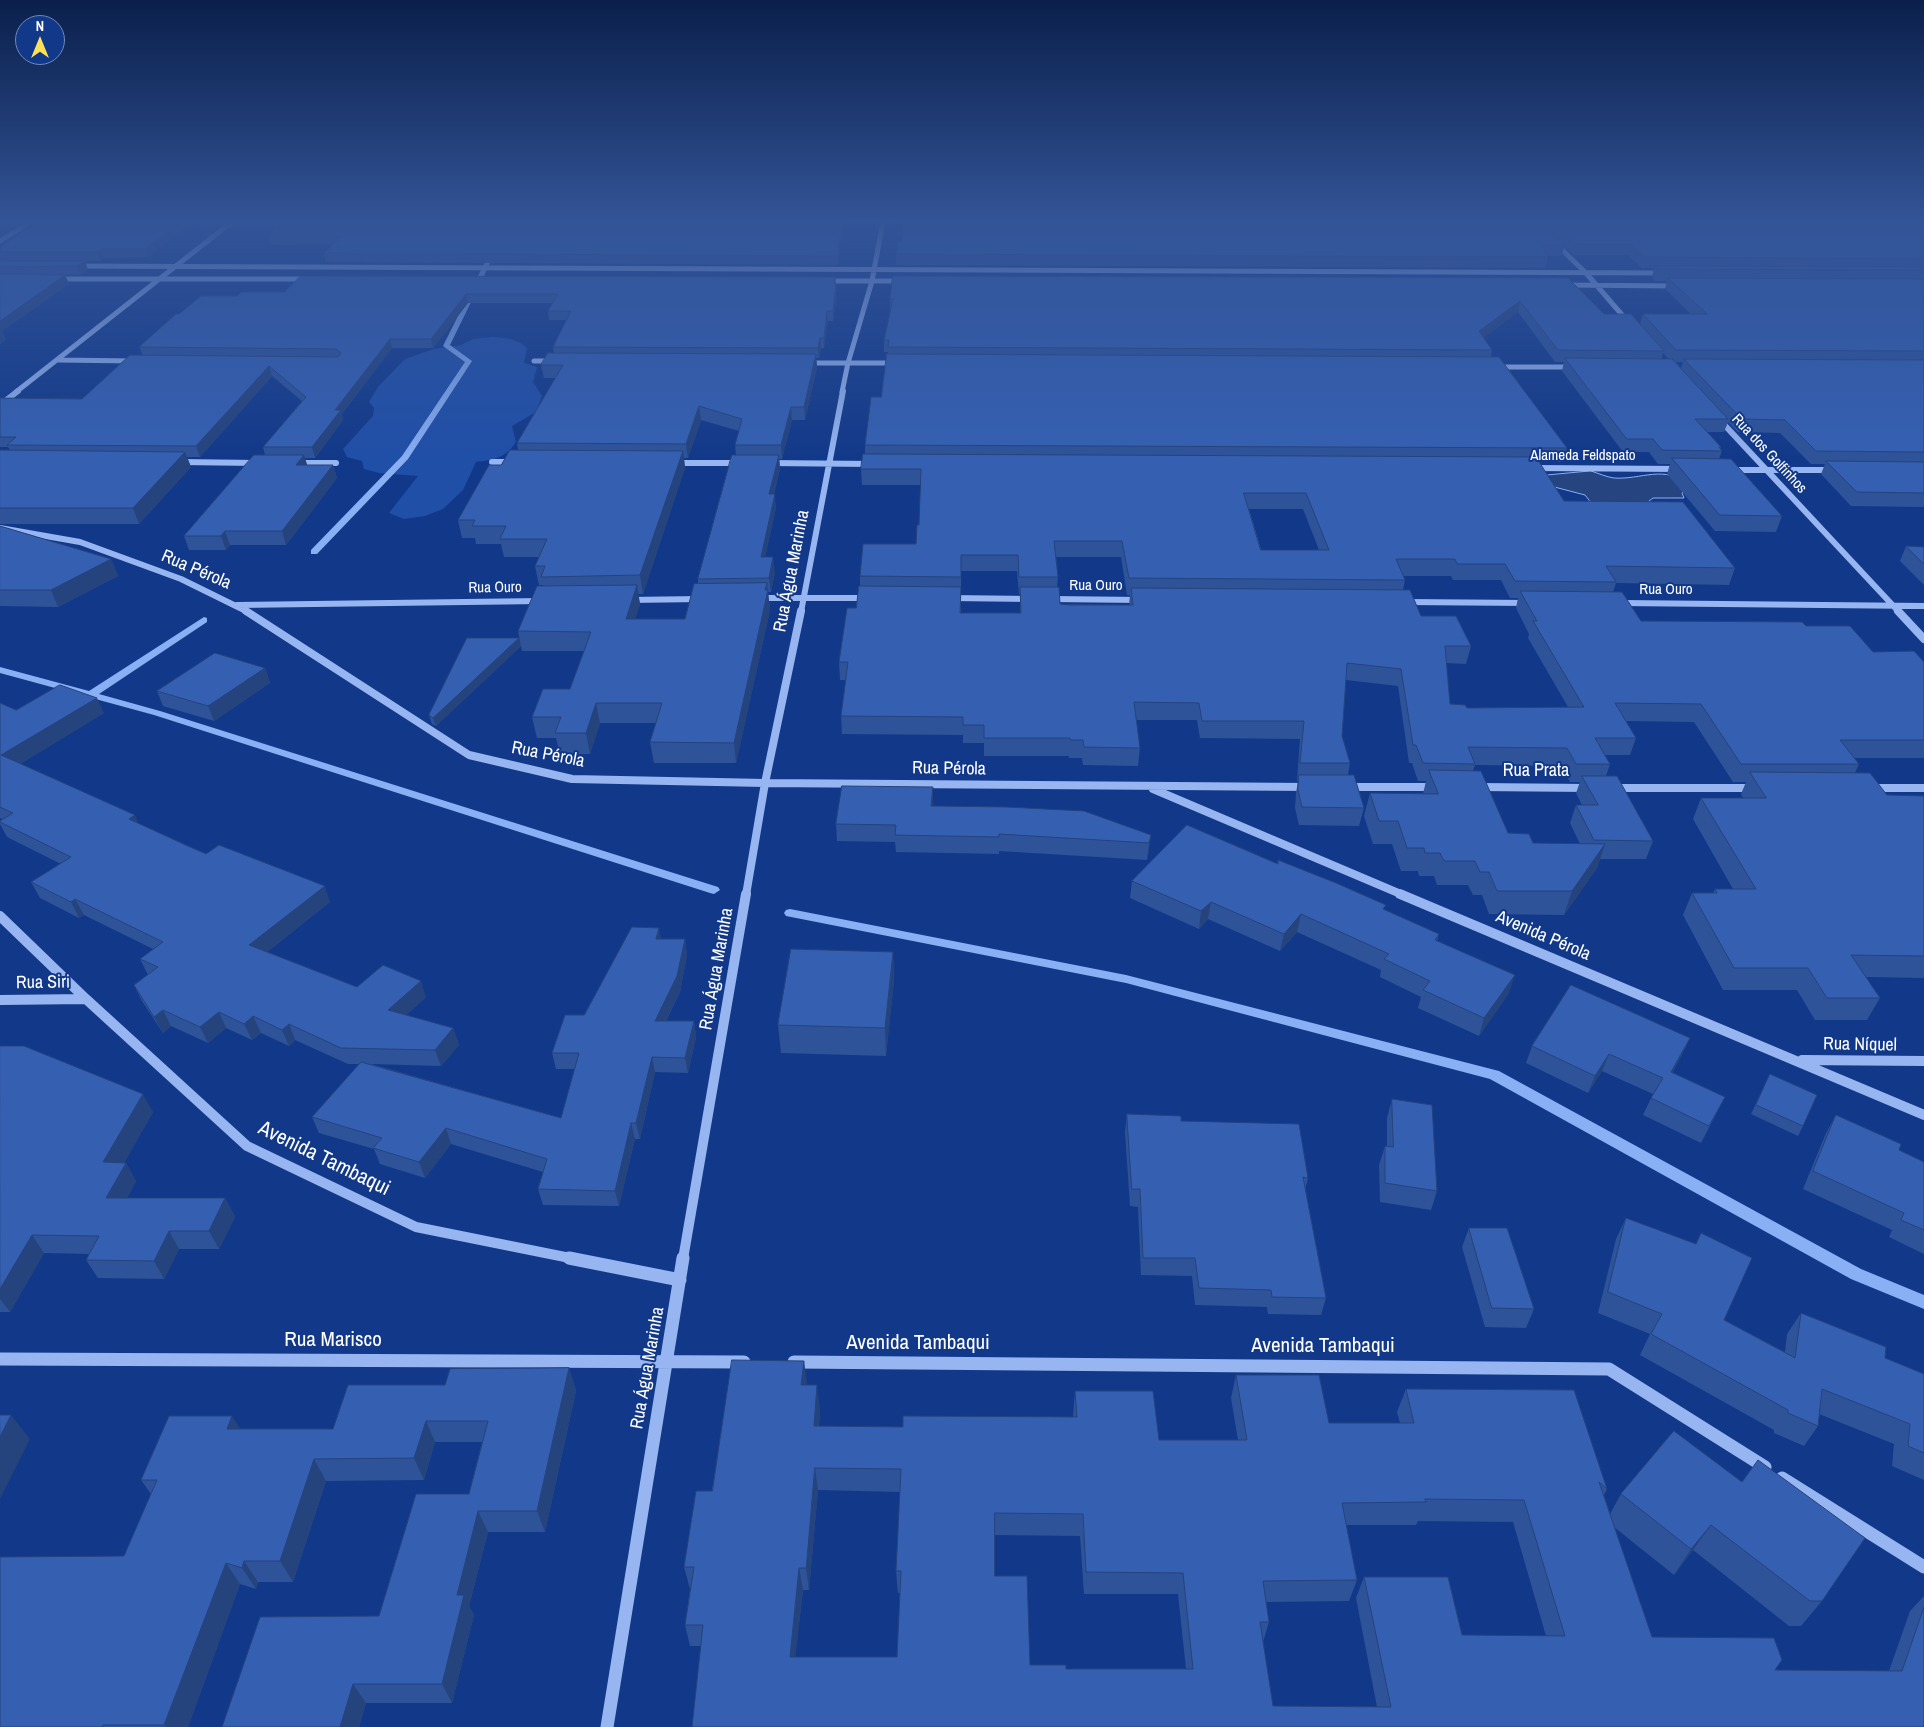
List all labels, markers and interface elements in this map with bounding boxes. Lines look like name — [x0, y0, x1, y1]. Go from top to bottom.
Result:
north arrow — [15, 15, 65, 65]
text: N — [36, 17, 44, 35]
street label: Rua dos Golfinhos — [1728, 411, 1810, 497]
street label: Alameda Feldspato — [1530, 447, 1636, 465]
street label: Rua Água Marinha — [770, 508, 814, 634]
street label: Rua Pérola — [158, 546, 234, 594]
street label: Rua Ouro — [1069, 577, 1123, 595]
street label: Rua Ouro — [468, 579, 522, 597]
street label: Rua Ouro — [1639, 581, 1693, 599]
street label: Rua Pérola — [510, 737, 586, 773]
street label: Rua Pérola — [912, 758, 986, 780]
street label: Rua Prata — [1503, 760, 1569, 782]
street label: Rua Água Marinha — [696, 906, 738, 1032]
street label: Avenida Pérola — [1492, 906, 1594, 966]
street label: Rua Siri — [16, 972, 70, 994]
street label: Rua Níquel — [1823, 1034, 1897, 1056]
street label: Avenida Tambaqui — [254, 1116, 394, 1202]
street label: Rua Água Marinha — [627, 1305, 669, 1431]
street label: Rua Marisco — [284, 1327, 382, 1353]
street label: Avenida Tambaqui — [846, 1330, 990, 1356]
street label: Avenida Tambaqui — [1251, 1333, 1395, 1359]

